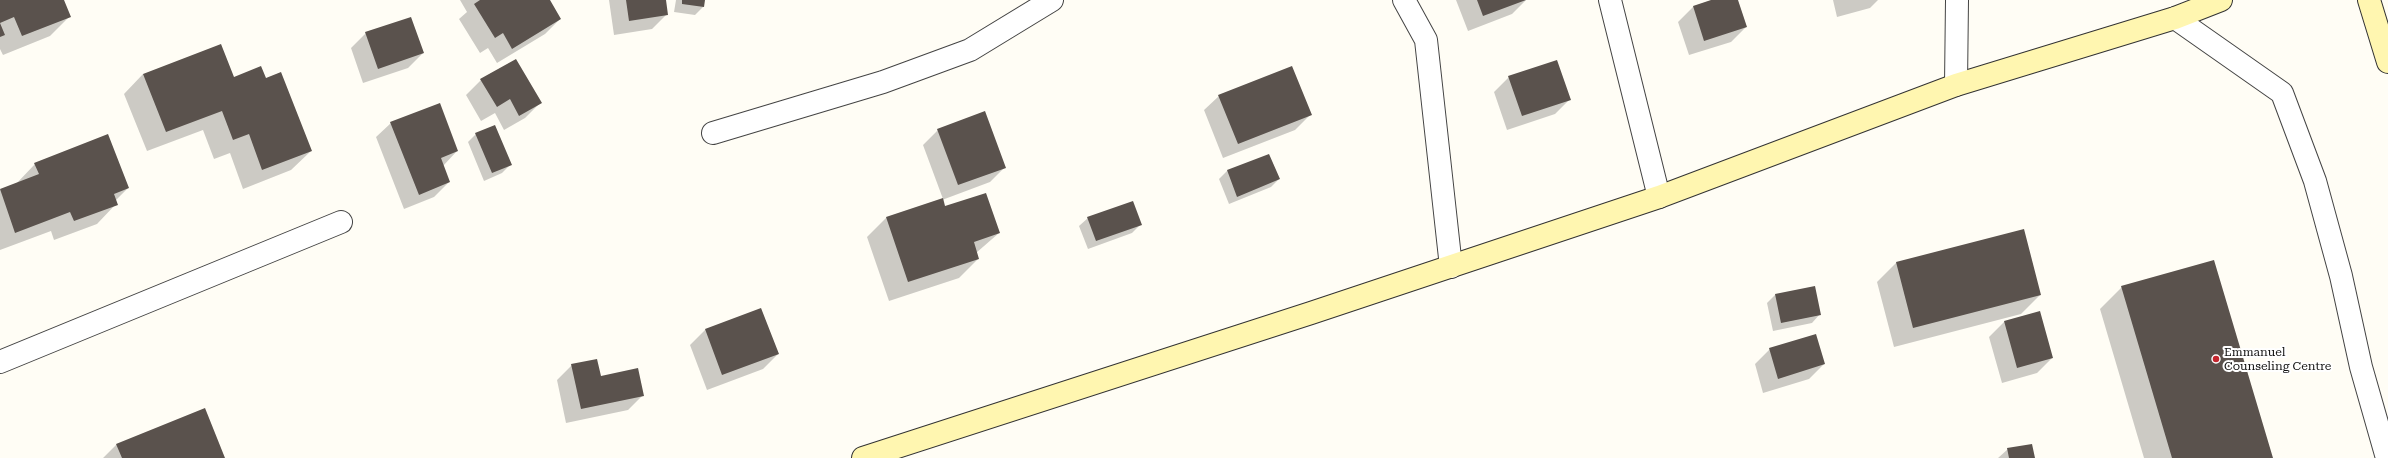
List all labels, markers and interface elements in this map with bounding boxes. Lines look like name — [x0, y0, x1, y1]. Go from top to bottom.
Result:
place label: Emmanuel Counseling Centre — [2224, 345, 2331, 373]
marker: Emmanuel Counseling Centre — [2211, 354, 2221, 364]

